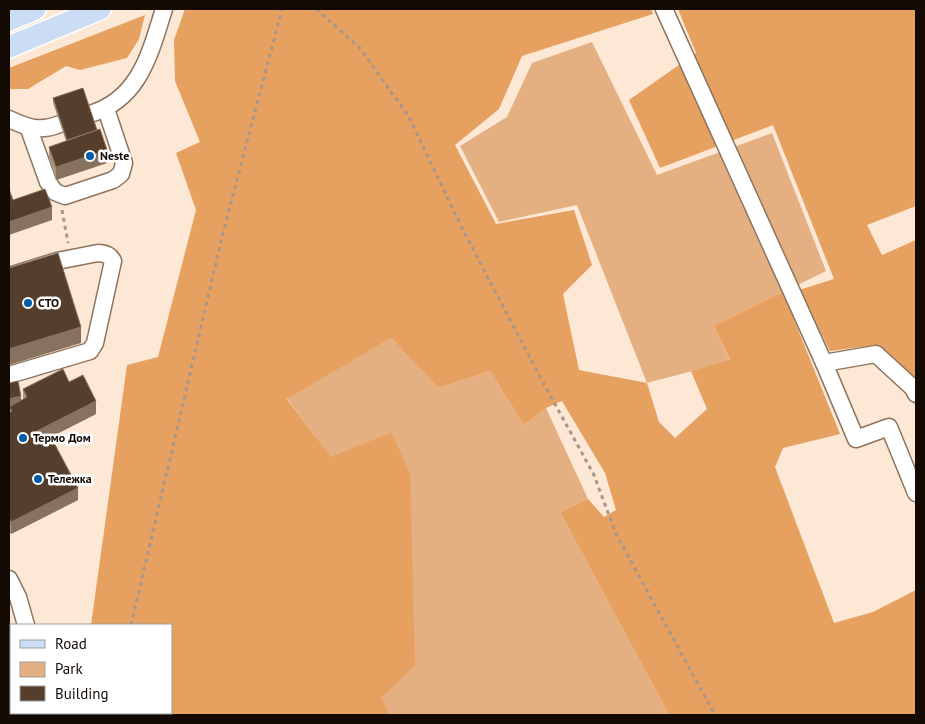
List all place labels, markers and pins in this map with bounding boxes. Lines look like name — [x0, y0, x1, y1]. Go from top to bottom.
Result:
place label: Neste — [100, 148, 129, 163]
marker: Neste — [84, 150, 96, 162]
place label: СТО — [38, 295, 59, 310]
marker: СТО — [22, 297, 34, 309]
place label: Термо Дом — [33, 430, 91, 445]
marker: Термо Дом — [17, 432, 29, 444]
place label: Тележка — [48, 471, 92, 486]
marker: Тележка — [32, 473, 44, 485]

